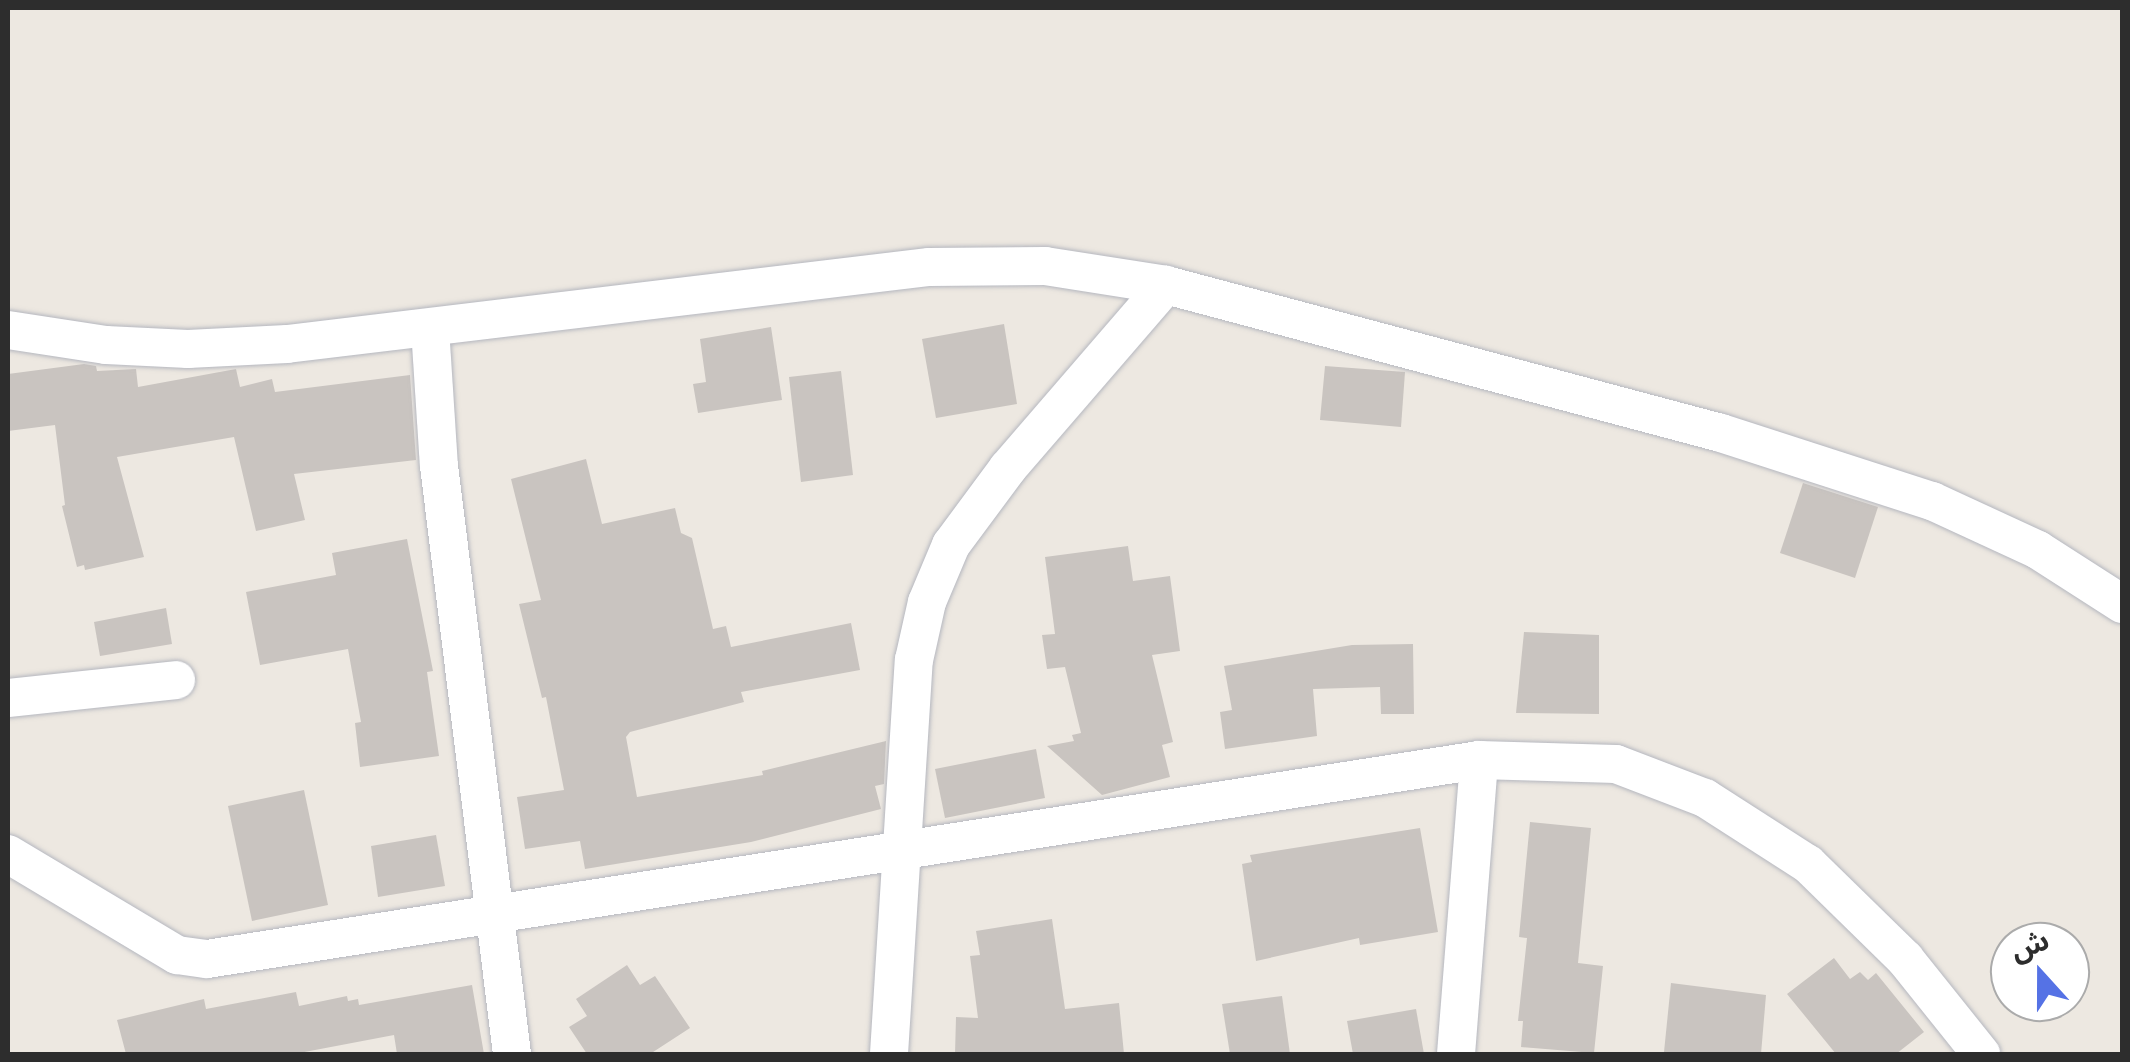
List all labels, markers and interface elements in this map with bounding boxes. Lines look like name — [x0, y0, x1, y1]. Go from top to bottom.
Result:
north arrow — [1990, 922, 2090, 1022]
text: ش — [2006, 923, 2054, 968]

